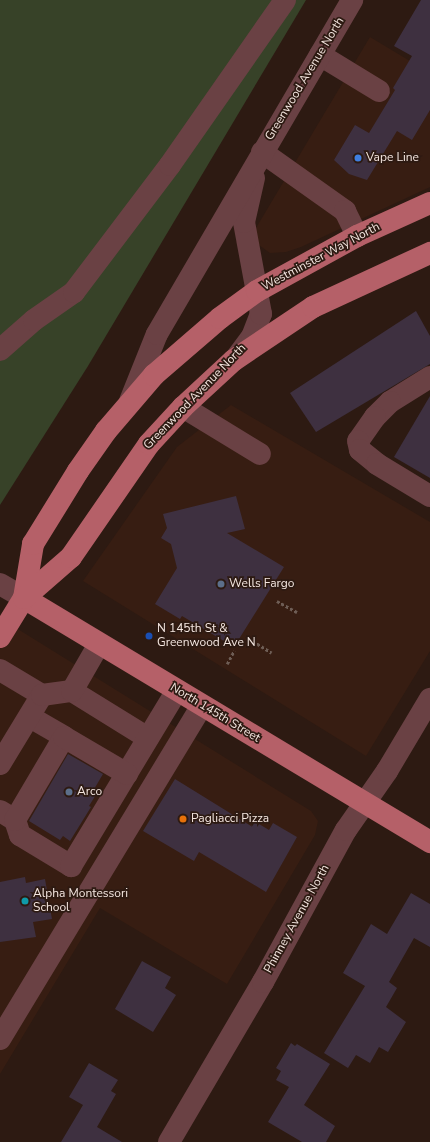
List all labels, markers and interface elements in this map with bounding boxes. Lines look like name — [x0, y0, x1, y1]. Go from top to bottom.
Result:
street label: Greenwood Avenue North — [263, 15, 347, 143]
place label: Vape Line — [366, 151, 419, 165]
marker: Vape Line — [353, 153, 363, 163]
street label: Westminster Way North — [260, 220, 382, 294]
street label: Greenwood Avenue North — [141, 341, 249, 453]
place label: Wells Fargo — [229, 577, 294, 591]
marker: Wells Fargo — [216, 579, 226, 589]
place label: N 145th St & Greenwood Ave N — [157, 622, 256, 650]
marker: N 145th St & Greenwood Ave N — [144, 631, 154, 641]
street label: North 145th Street — [167, 680, 263, 746]
place label: Arco — [77, 785, 102, 799]
marker: Arco — [64, 787, 74, 797]
place label: Pagliacci Pizza — [191, 812, 269, 826]
marker: Pagliacci Pizza — [178, 814, 188, 824]
street label: Phinney Avenue North — [261, 862, 333, 976]
place label: Alpha Montessori School — [33, 887, 128, 915]
marker: Alpha Montessori School — [20, 896, 30, 906]

